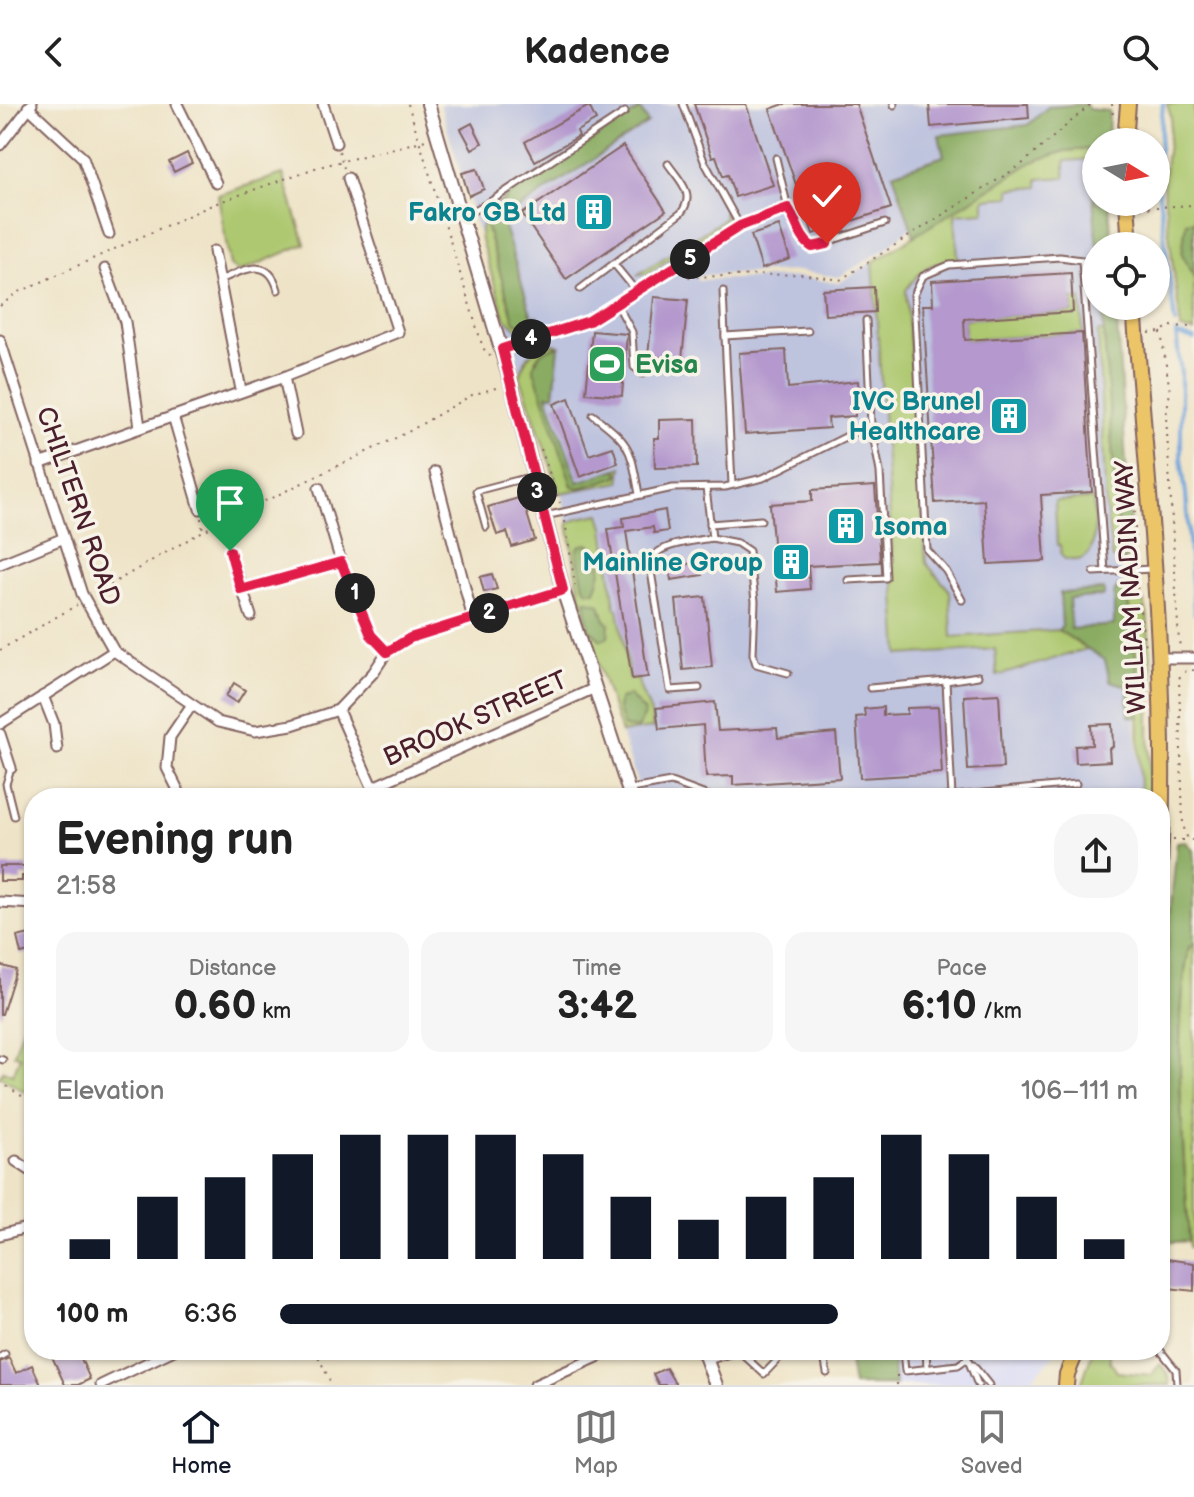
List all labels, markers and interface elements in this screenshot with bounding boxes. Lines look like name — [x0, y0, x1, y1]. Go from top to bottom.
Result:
icon: back — [32, 30, 76, 74]
icon: search — [1118, 30, 1162, 74]
text: Kadence — [524, 31, 670, 74]
north arrow — [1082, 128, 1170, 216]
map controls — [1082, 128, 1170, 320]
pin — [793, 162, 861, 244]
icon: check — [805, 174, 849, 218]
building icon: Fakro GB Ltd — [573, 191, 615, 233]
place label: Fakro GB Ltd — [408, 198, 566, 229]
button: locate — [1082, 232, 1170, 320]
pin: 5 — [670, 239, 710, 279]
text: 5 — [684, 245, 696, 272]
pin: 4 — [511, 319, 551, 359]
text: 4 — [525, 325, 537, 352]
sports icon: Evisa — [586, 343, 628, 385]
place label: Evisa — [635, 350, 698, 381]
place label: IVC Brunel Healthcare — [849, 387, 981, 448]
building icon: IVC Brunel Healthcare — [988, 395, 1030, 437]
street label: CHILTERN ROAD — [29, 403, 126, 610]
street label: WILLIAM NADIN WAY — [1109, 459, 1154, 714]
pin — [196, 469, 264, 551]
pin: 3 — [517, 472, 557, 512]
text: 3 — [531, 478, 543, 505]
icon: arrive — [208, 481, 252, 525]
building icon: Isoma — [825, 505, 867, 547]
place label: Isoma — [874, 512, 948, 543]
building icon: Mainline Group — [770, 541, 812, 583]
place label: Mainline Group — [582, 548, 763, 579]
pin: 1 — [335, 573, 375, 613]
text: 1 — [350, 579, 360, 606]
pin: 2 — [469, 593, 509, 633]
text: 2 — [482, 599, 496, 626]
street label: BROOK STREET — [379, 665, 573, 774]
text: Evening run — [56, 814, 293, 867]
button: share — [1054, 814, 1138, 898]
text: 21:58 — [56, 871, 116, 902]
text: Distance — [188, 955, 276, 982]
text: Time — [573, 955, 621, 982]
text: Pace — [937, 955, 987, 982]
text: 0.60 — [173, 982, 256, 1030]
text: 3:42 — [557, 982, 637, 1030]
text: 6:10 — [901, 982, 977, 1030]
text: km — [256, 998, 291, 1025]
text: /km — [977, 998, 1022, 1025]
text: Elevation — [56, 1076, 164, 1107]
text: 106–111 m — [1021, 1076, 1138, 1107]
text: 100 m — [56, 1299, 129, 1330]
text: 6:36 — [184, 1299, 237, 1330]
tab: Home — [171, 1405, 231, 1480]
tab: Map — [574, 1405, 618, 1480]
tab: Saved — [961, 1405, 1023, 1480]

